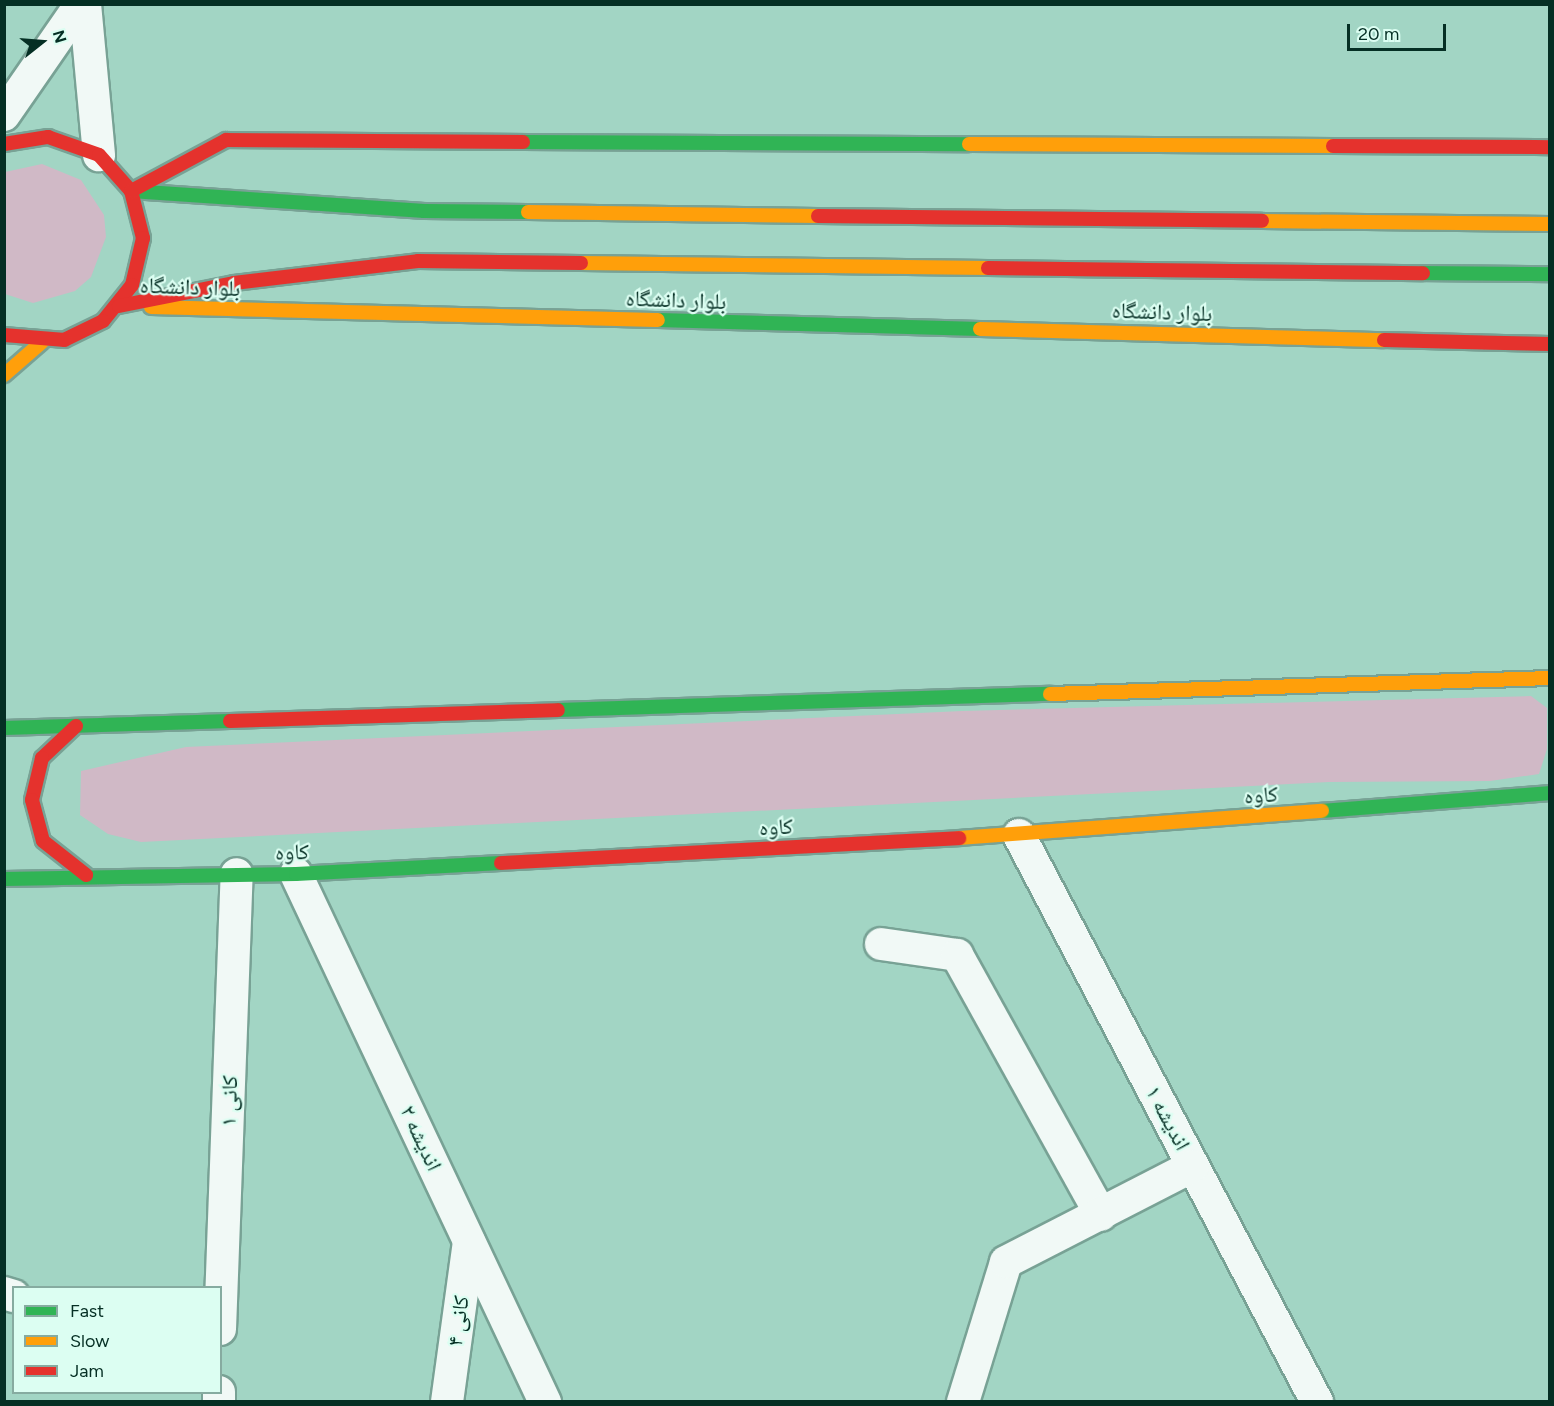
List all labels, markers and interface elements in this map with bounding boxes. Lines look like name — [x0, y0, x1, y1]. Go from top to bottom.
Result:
north arrow — [12, 12, 72, 72]
scale bar — [1350, 12, 1449, 50]
text: 20 m — [1358, 23, 1399, 45]
text: N — [49, 28, 71, 45]
street label: بلوار دانشگاه — [139, 272, 241, 302]
street label: بلوار دانشگاه — [625, 285, 727, 315]
street label: بلوار دانشگاه — [1111, 297, 1213, 327]
street label: کاوه — [1243, 781, 1279, 809]
street label: کاوه — [758, 813, 794, 841]
street label: کاوه — [275, 839, 309, 865]
street label: کانی ۱ — [215, 1075, 243, 1127]
street label: اندیشه ۱ — [1140, 1081, 1196, 1155]
street label: اندیشه ۲ — [394, 1101, 448, 1175]
legend — [12, 1286, 222, 1394]
street label: کانی ۴ — [441, 1294, 475, 1348]
text: Fast — [70, 1300, 104, 1322]
text: Slow — [70, 1330, 109, 1352]
text: Jam — [70, 1360, 104, 1382]

